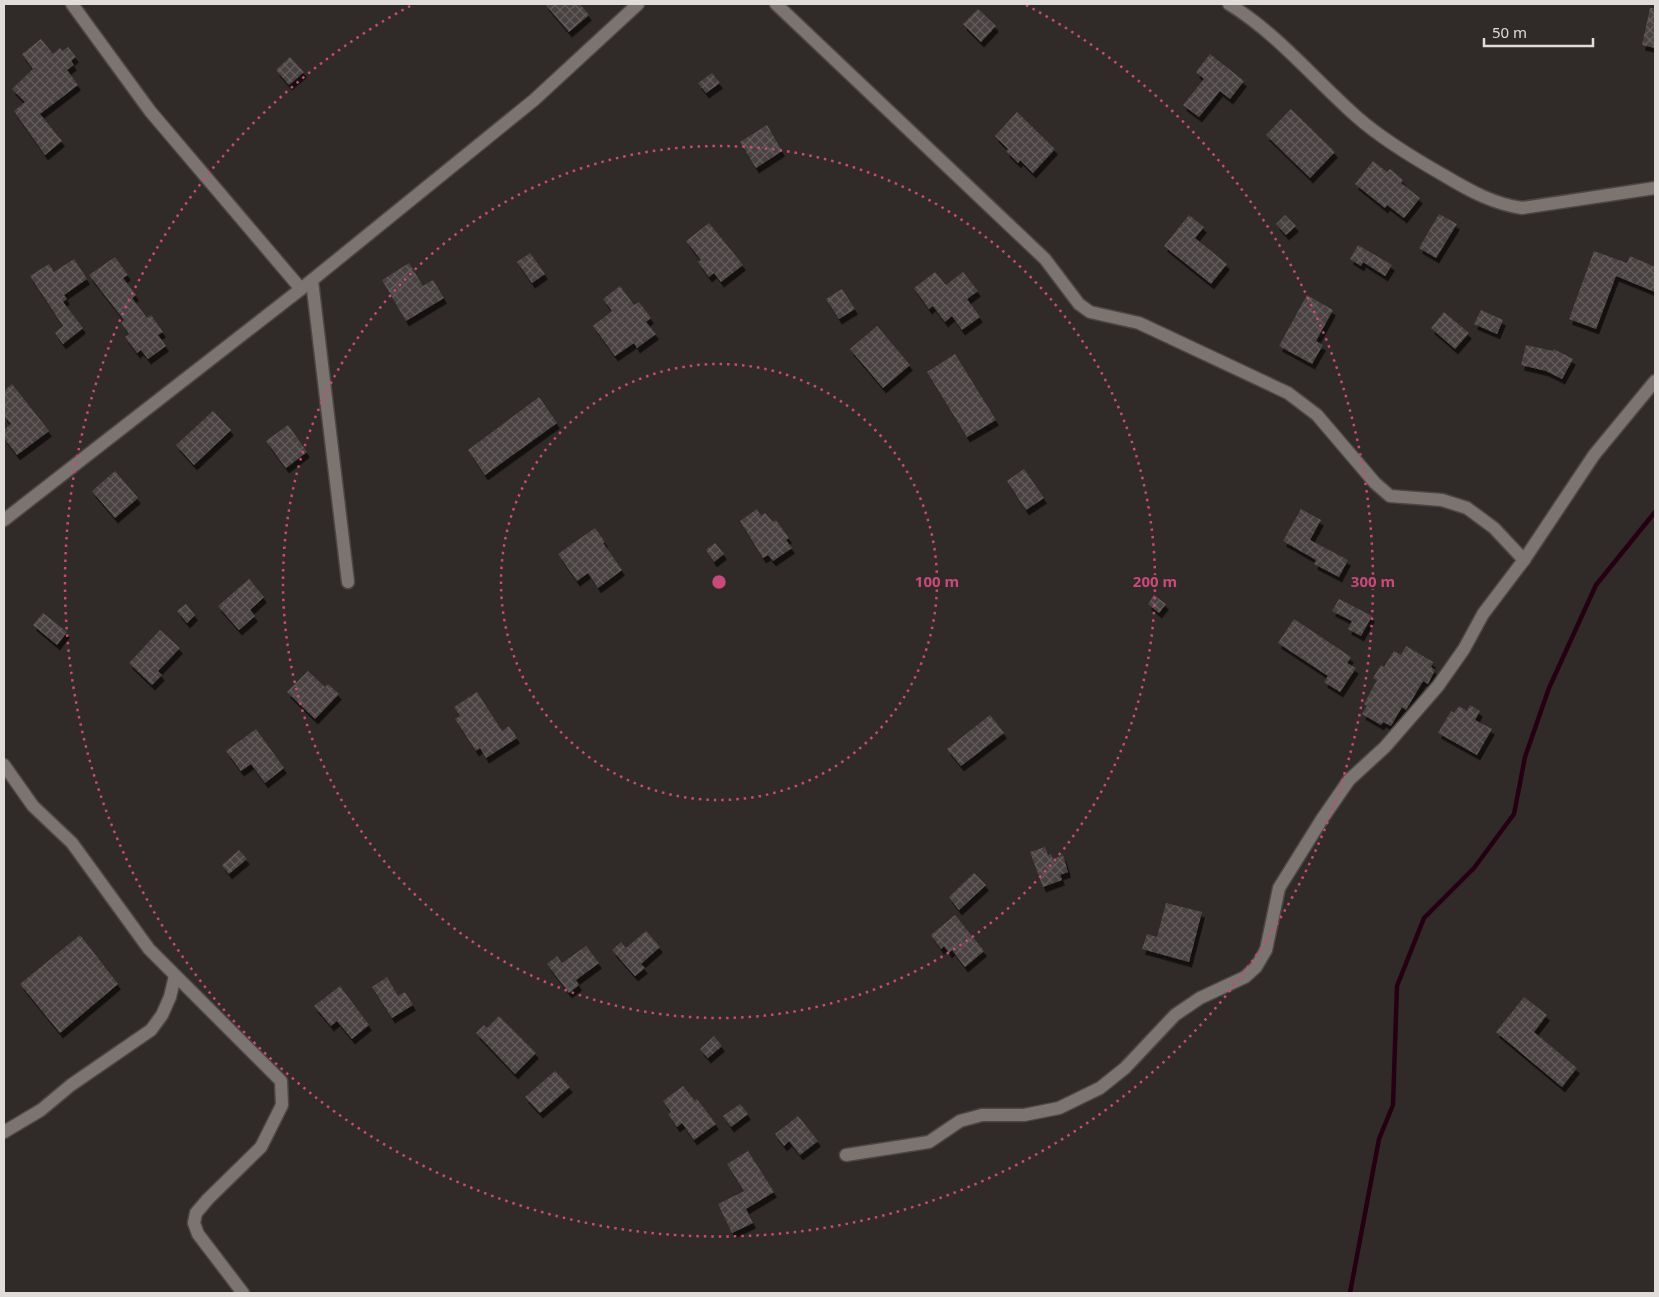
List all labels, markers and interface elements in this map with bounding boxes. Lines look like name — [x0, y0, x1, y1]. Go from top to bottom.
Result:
scale bar — [1484, 15, 1593, 47]
text: 50 m — [1492, 22, 1527, 42]
text: 100 m — [915, 571, 959, 591]
text: 200 m — [1133, 571, 1177, 591]
text: 300 m — [1351, 571, 1395, 591]
centre of rings — [710, 573, 728, 591]

